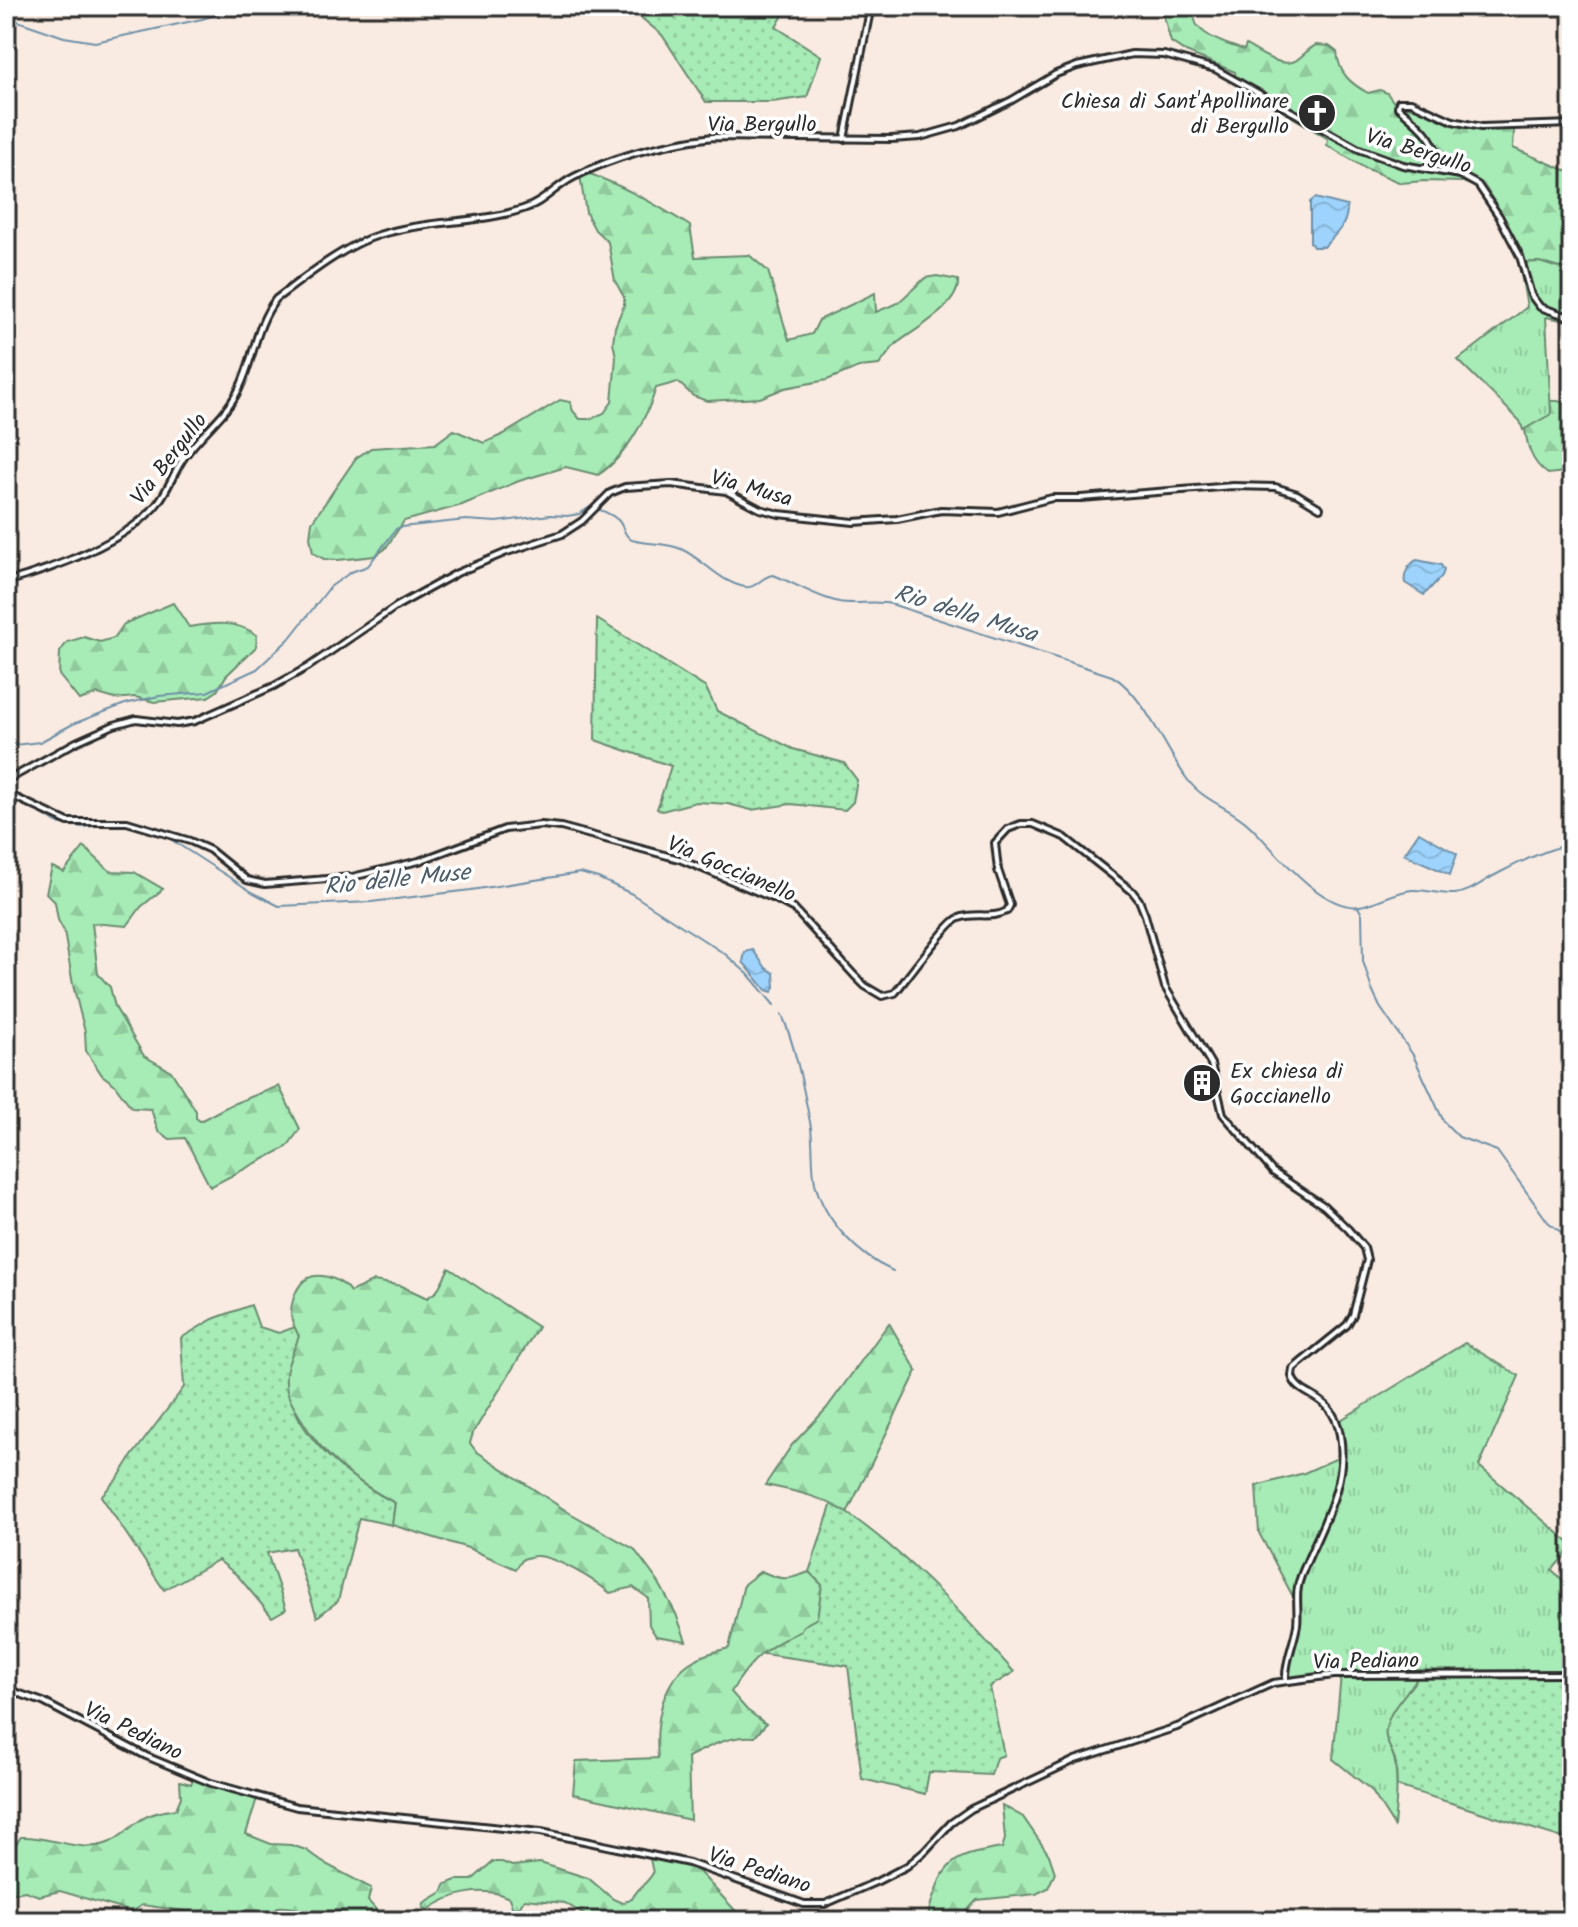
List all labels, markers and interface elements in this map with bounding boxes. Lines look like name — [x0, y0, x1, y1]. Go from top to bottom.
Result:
place label: Chiesa di Sant'Apollinare di Bergullo — [1061, 85, 1289, 145]
church icon: Chiesa di Sant'Apollinare di Bergullo — [1296, 92, 1338, 134]
street label: Via Bergullo — [707, 108, 817, 143]
street label: Via Bergullo — [1361, 120, 1476, 185]
street label: Via Bergullo — [123, 406, 217, 513]
street label: Via Musa — [706, 461, 796, 518]
water label: Rio della Musa — [889, 574, 1044, 655]
street label: Via Goccianello — [661, 827, 801, 913]
water label: Rio delle Muse — [322, 853, 474, 908]
place label: Ex chiesa di Goccianello — [1230, 1055, 1343, 1115]
building icon: Ex chiesa di Goccianello — [1181, 1062, 1223, 1104]
street label: Via Pediano — [1313, 1644, 1419, 1681]
street label: Via Pediano — [78, 1693, 188, 1771]
street label: Via Pediano — [703, 1838, 815, 1904]

